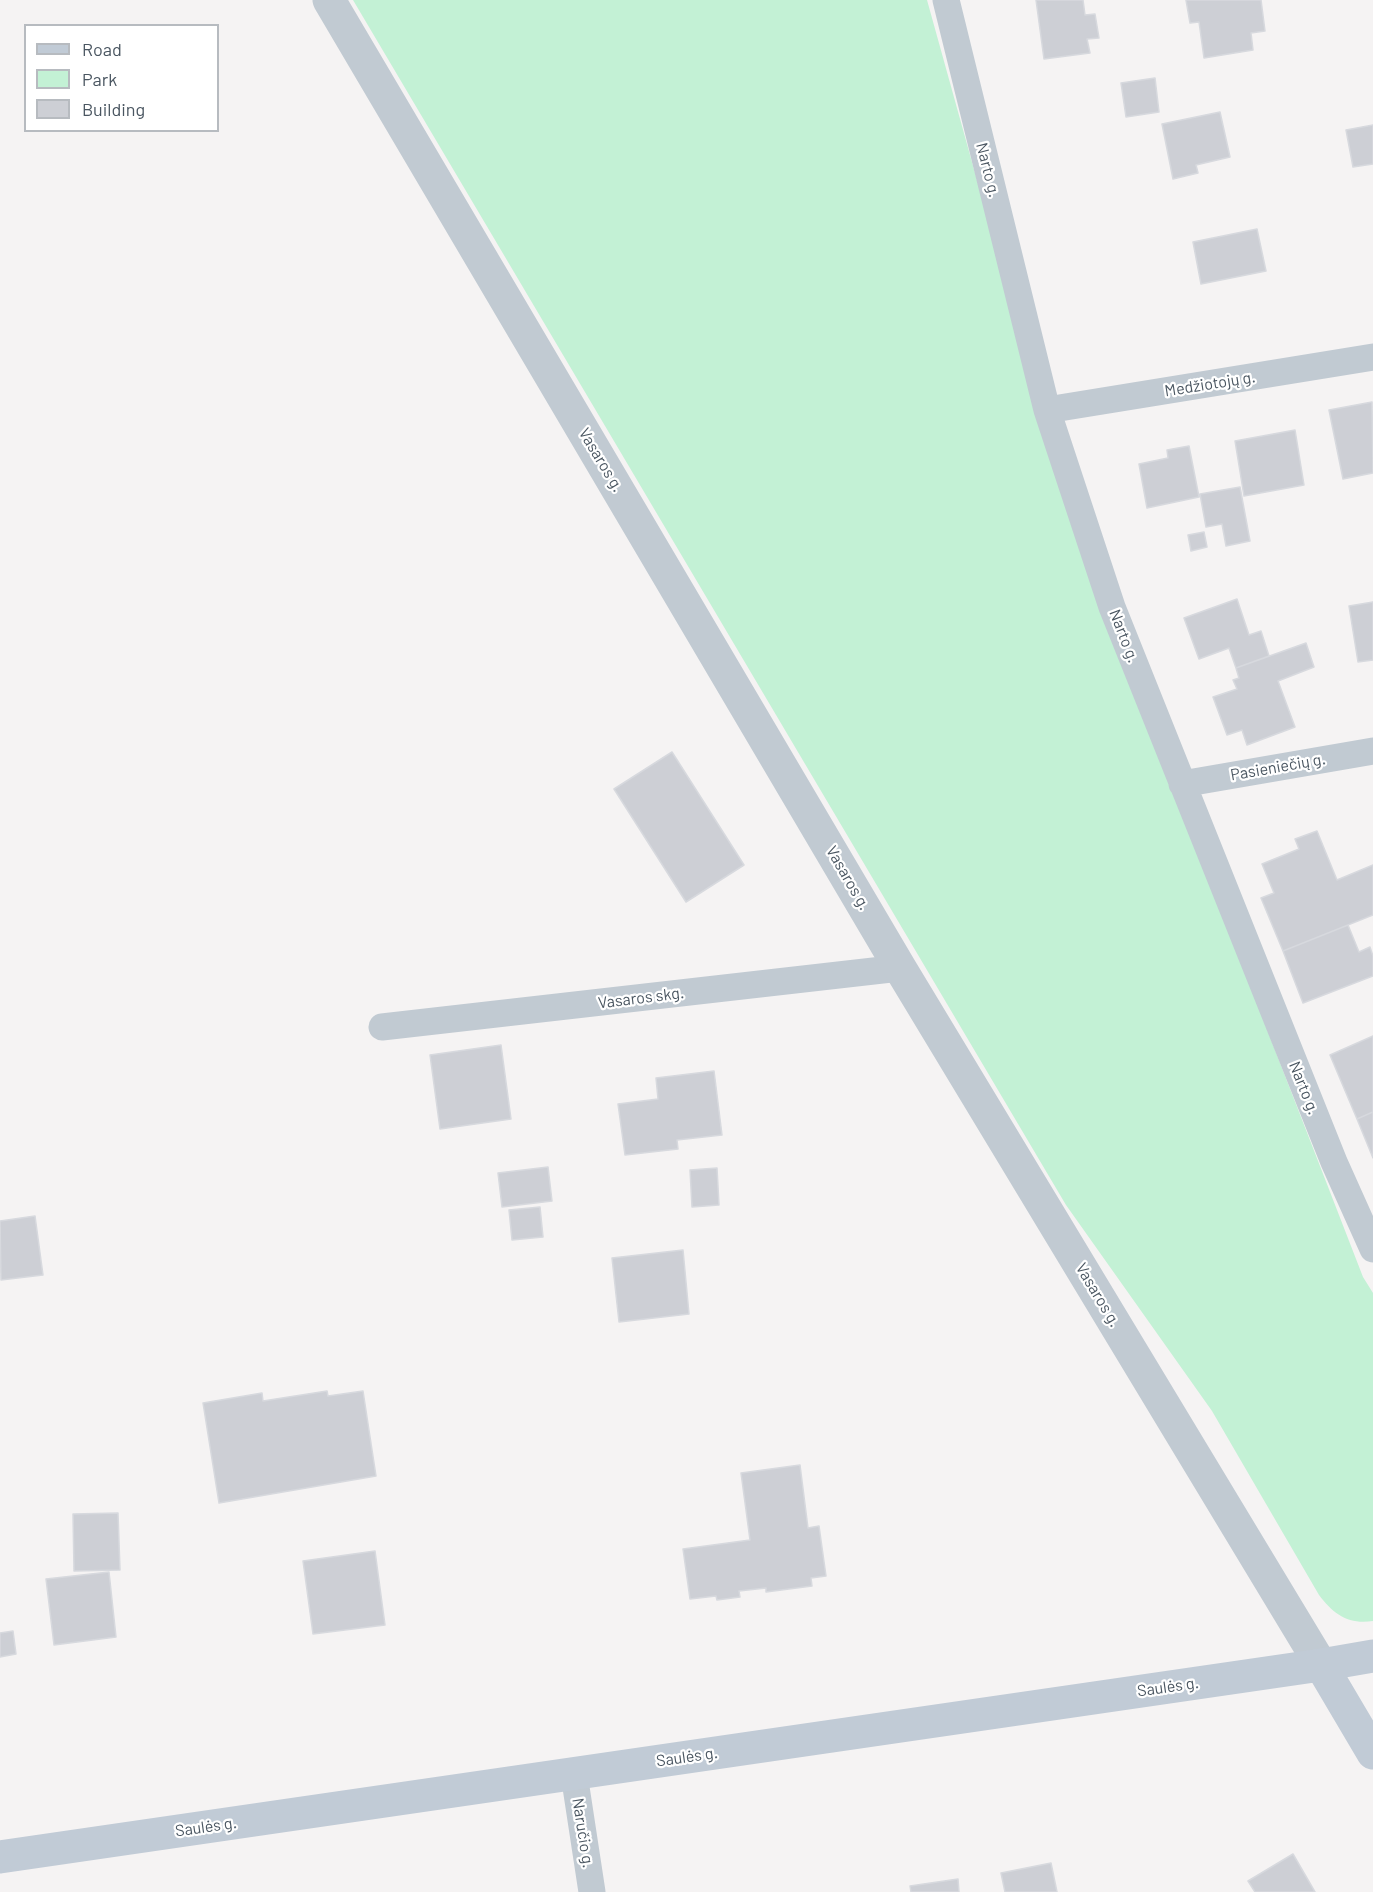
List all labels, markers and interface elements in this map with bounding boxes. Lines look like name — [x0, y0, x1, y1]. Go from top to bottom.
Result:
legend — [24, 24, 219, 132]
text: Road — [82, 38, 122, 60]
text: Park — [82, 68, 117, 90]
text: Building — [82, 98, 145, 120]
street label: Narto g. — [972, 141, 1004, 199]
street label: Medžiotojų g. — [1163, 367, 1257, 401]
street label: Vasaros g. — [574, 425, 628, 495]
street label: Narto g. — [1105, 607, 1143, 665]
street label: Pasieniečių g. — [1229, 749, 1327, 785]
street label: Vasaros g. — [822, 842, 874, 914]
street label: Vasaros skg. — [597, 983, 685, 1013]
street label: Narto g. — [1285, 1059, 1323, 1117]
street label: Vasaros g. — [1071, 1260, 1125, 1330]
street label: Saulės g. — [1136, 1673, 1200, 1701]
street label: Saulės g. — [655, 1743, 719, 1771]
street label: Naručio g. — [568, 1797, 598, 1869]
street label: Saulės g. — [174, 1813, 238, 1841]

